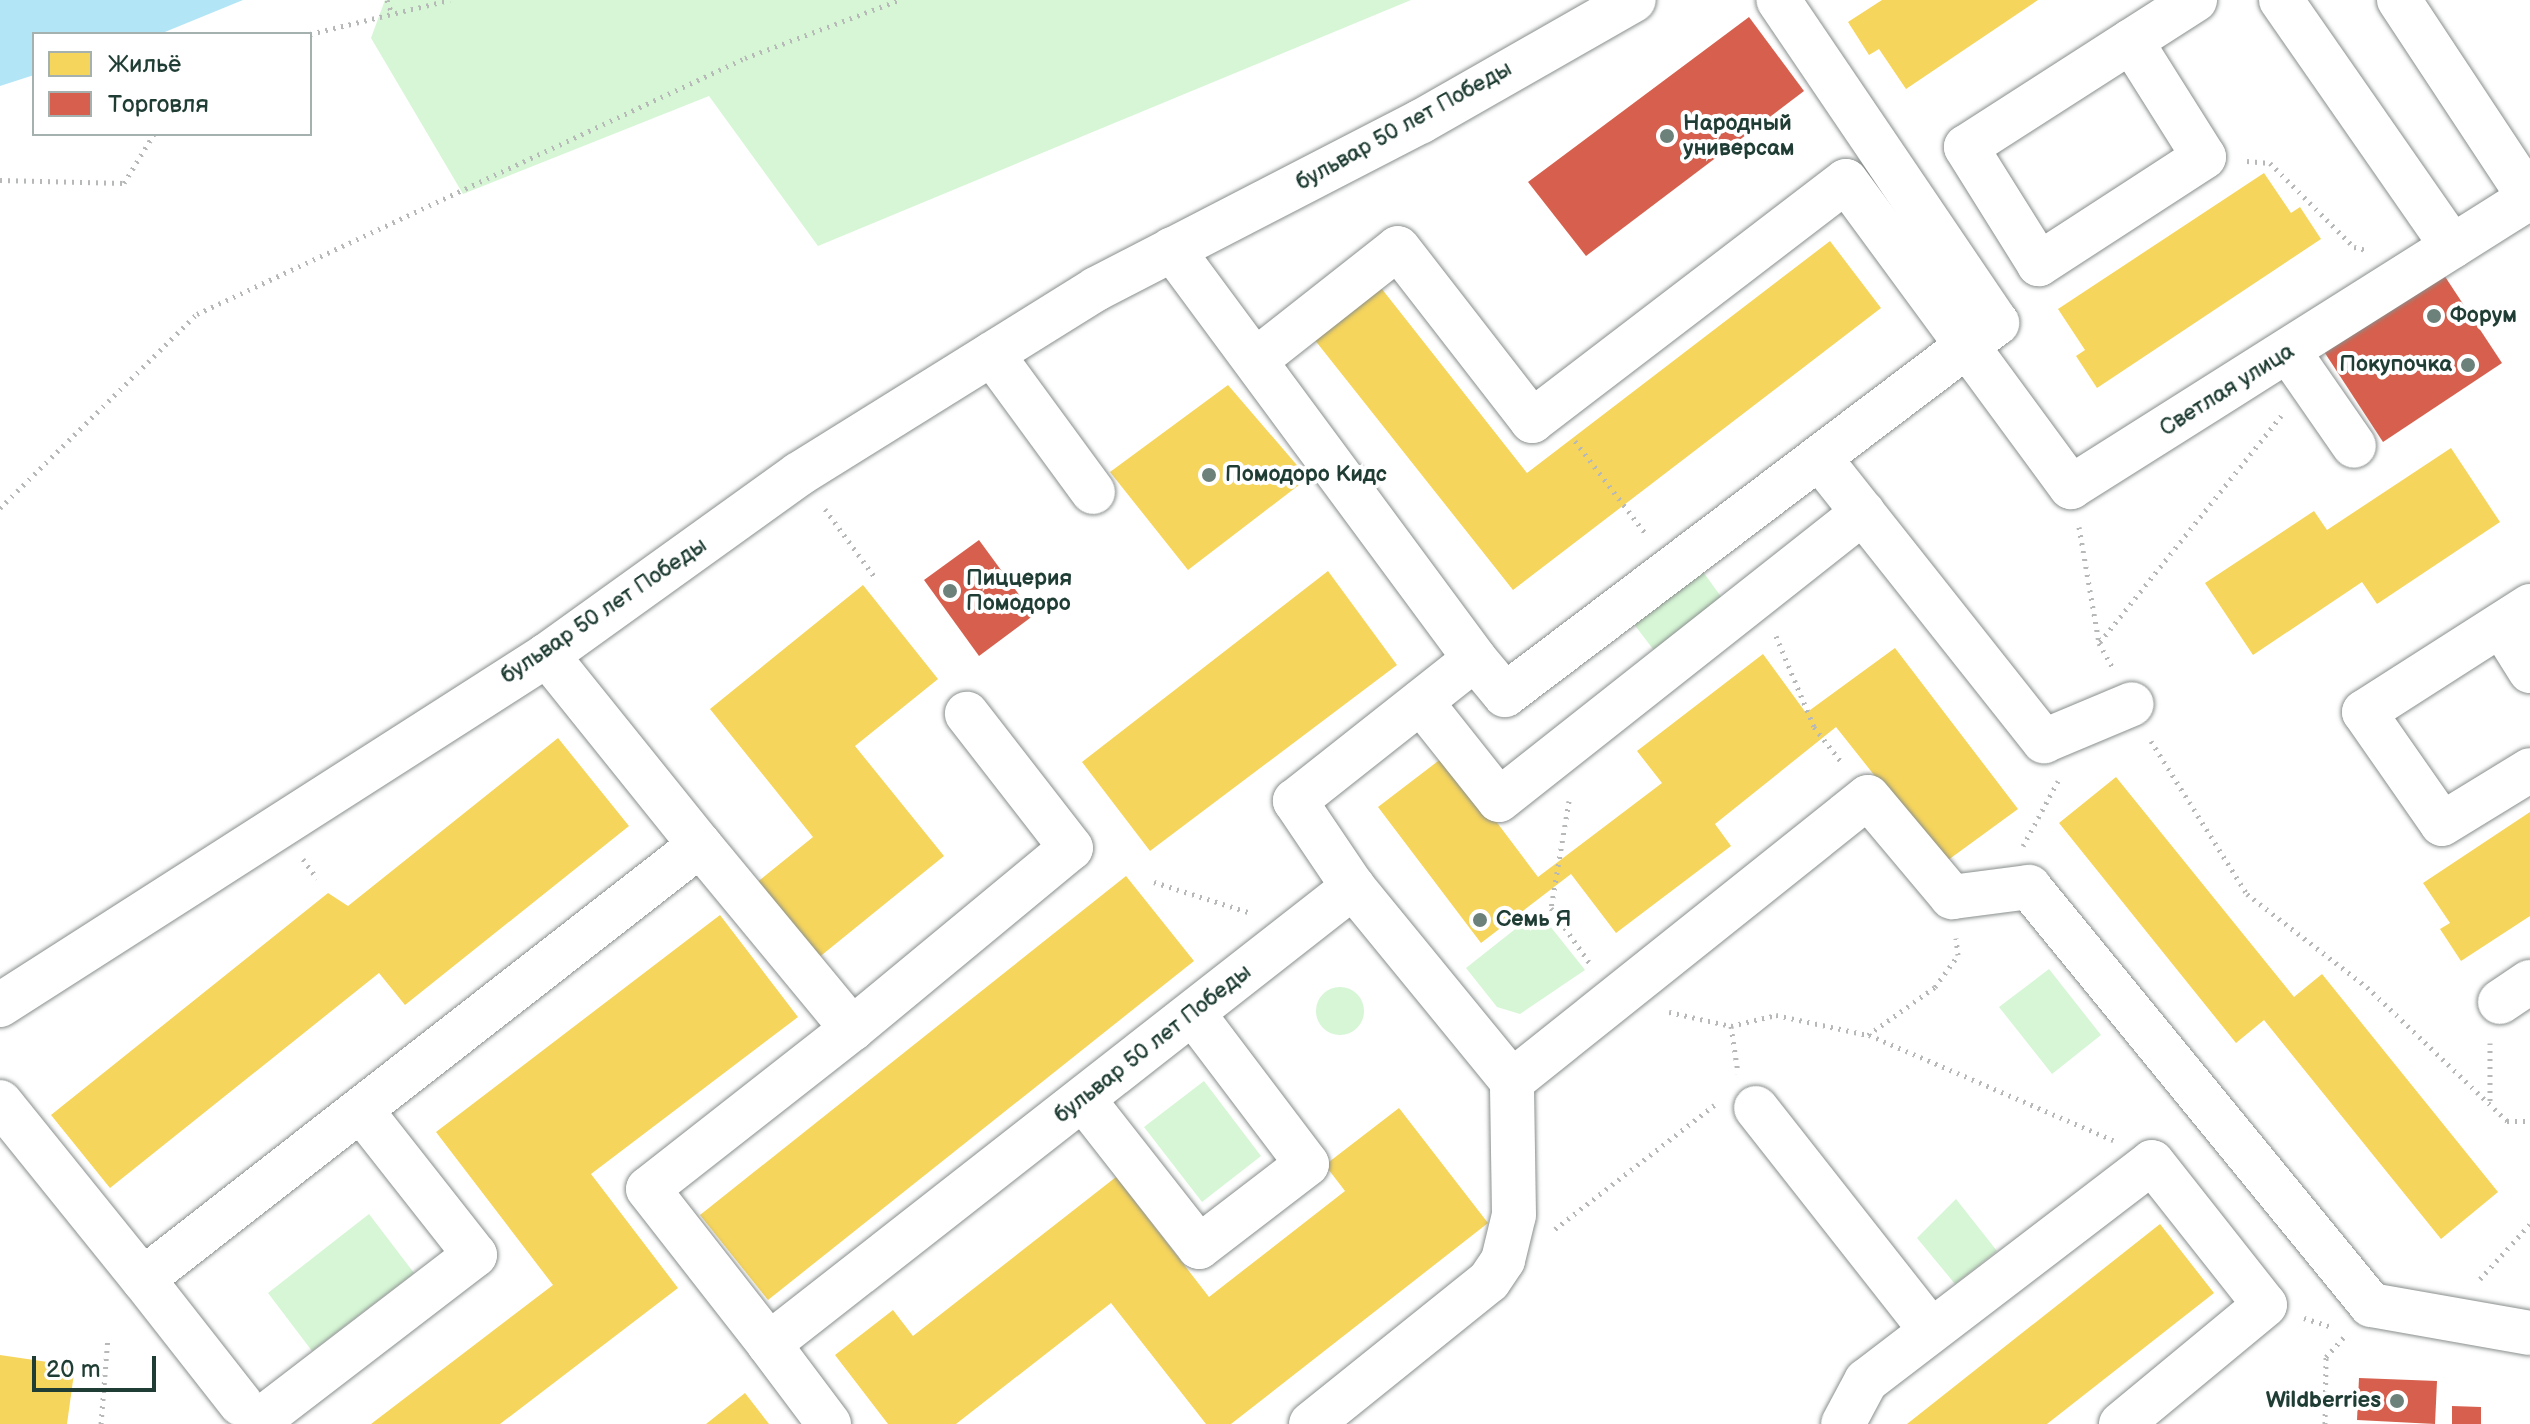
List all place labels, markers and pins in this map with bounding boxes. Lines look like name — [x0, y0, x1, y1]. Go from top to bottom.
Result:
place label: Народный универсам — [1683, 110, 1795, 162]
marker: Народный универсам — [1658, 127, 1676, 145]
place label: Форум — [2450, 303, 2517, 329]
marker: Форум — [2425, 307, 2443, 325]
place label: Покупочка — [2339, 352, 2452, 378]
marker: Покупочка — [2459, 356, 2477, 374]
place label: Помодоро Кидс — [1225, 462, 1387, 488]
marker: Помодоро Кидс — [1200, 466, 1218, 484]
place label: Пиццерия Помодоро — [966, 565, 1072, 616]
marker: Пиццерия Помодоро — [941, 582, 959, 600]
place label: Семь Я — [1496, 907, 1571, 933]
marker: Семь Я — [1471, 911, 1489, 929]
place label: Wildberries — [2266, 1388, 2381, 1414]
marker: Wildberries — [2388, 1392, 2406, 1410]

